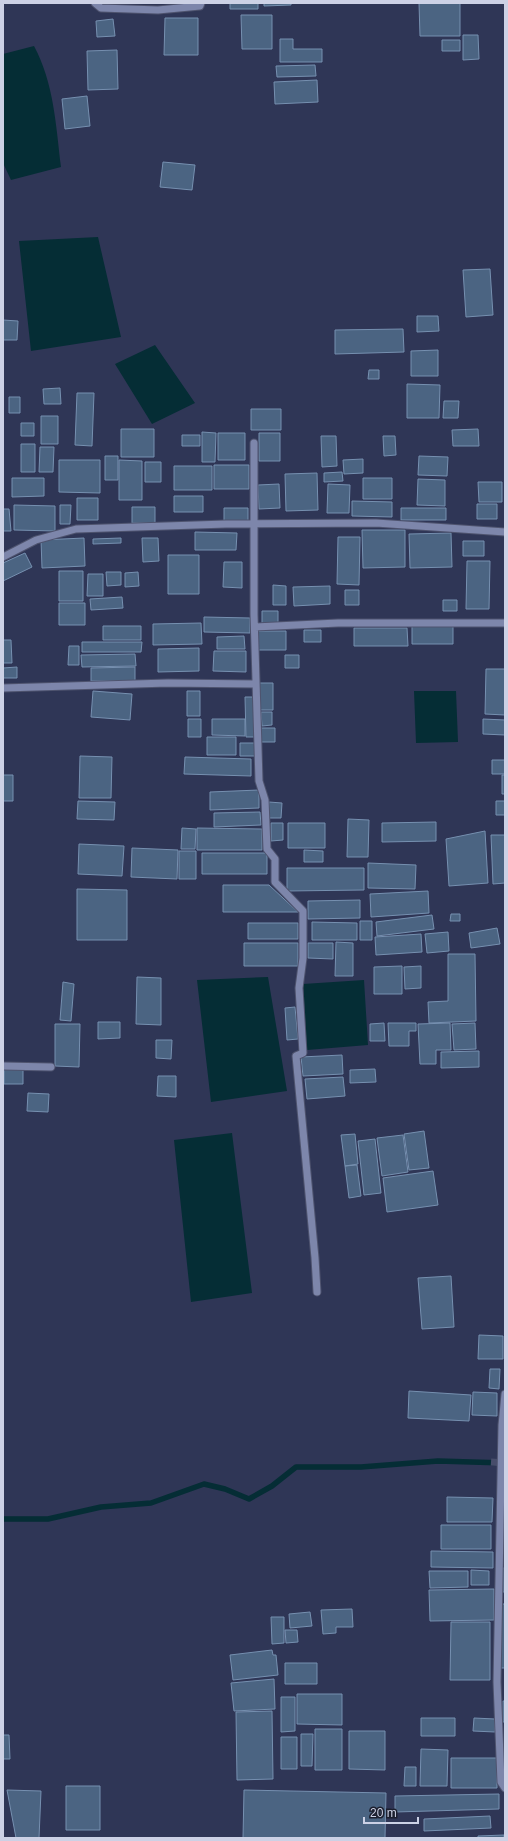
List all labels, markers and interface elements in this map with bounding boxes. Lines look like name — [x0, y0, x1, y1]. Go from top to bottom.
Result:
scale bar — [364, 1799, 418, 1825]
text: 20 m — [370, 1806, 397, 1820]

